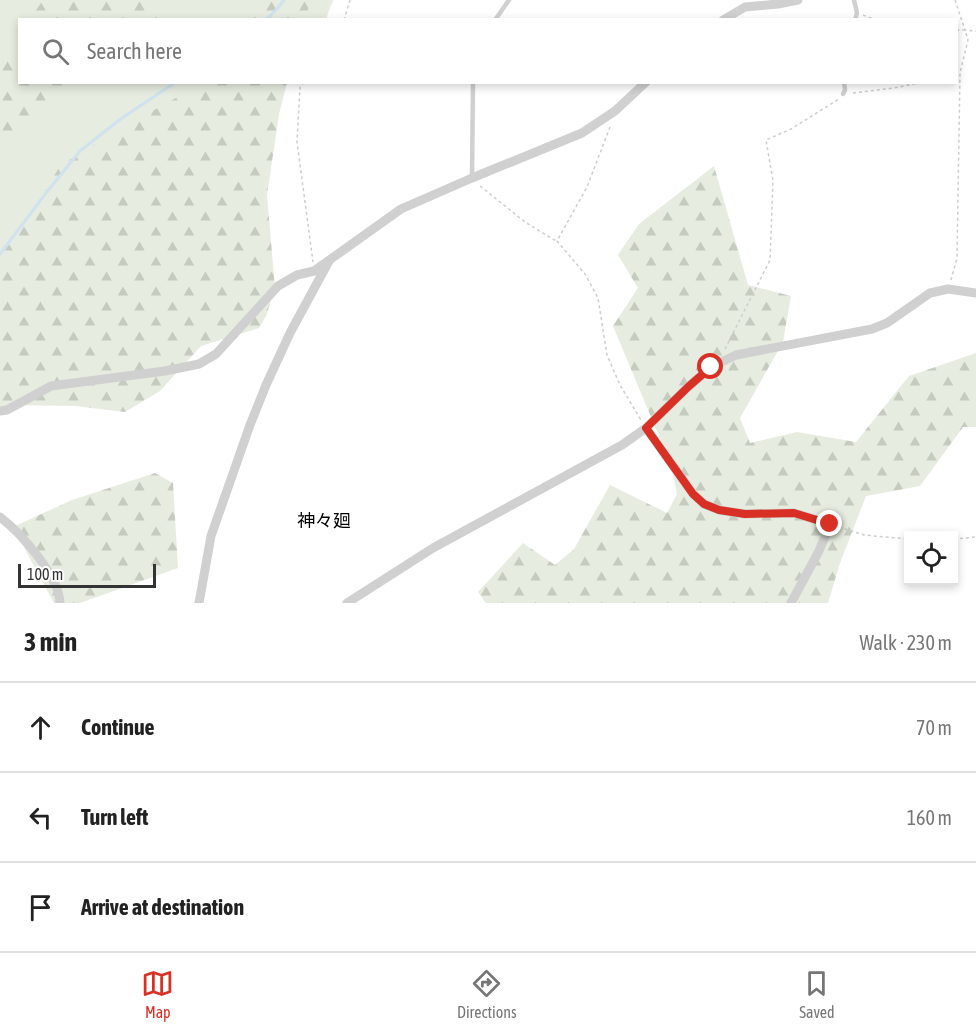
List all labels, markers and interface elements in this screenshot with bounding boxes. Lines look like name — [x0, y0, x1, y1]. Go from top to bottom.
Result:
search box — [18, 18, 958, 84]
icon: search — [39, 35, 72, 68]
text: Search here — [87, 38, 182, 64]
route start — [697, 353, 723, 379]
district label: 神々廻 — [297, 510, 351, 531]
route end — [816, 510, 842, 536]
map controls — [904, 531, 958, 585]
button: locate — [904, 531, 958, 585]
scale bar — [18, 561, 156, 588]
text: 100 m — [27, 565, 63, 583]
text: 3 min — [24, 627, 77, 657]
text: Walk · 230 m — [860, 631, 952, 654]
icon: ahead — [24, 711, 57, 744]
text: Continue — [81, 714, 155, 740]
text: 70 m — [916, 716, 952, 739]
icon: left — [24, 801, 57, 834]
text: Turn left — [81, 804, 148, 830]
text: 160 m — [907, 806, 952, 829]
icon: arrive — [24, 891, 57, 924]
text: Arrive at destination — [81, 894, 244, 920]
tab: Map — [141, 967, 174, 1021]
tab: Directions — [457, 967, 517, 1021]
tab: Saved — [799, 967, 835, 1021]

